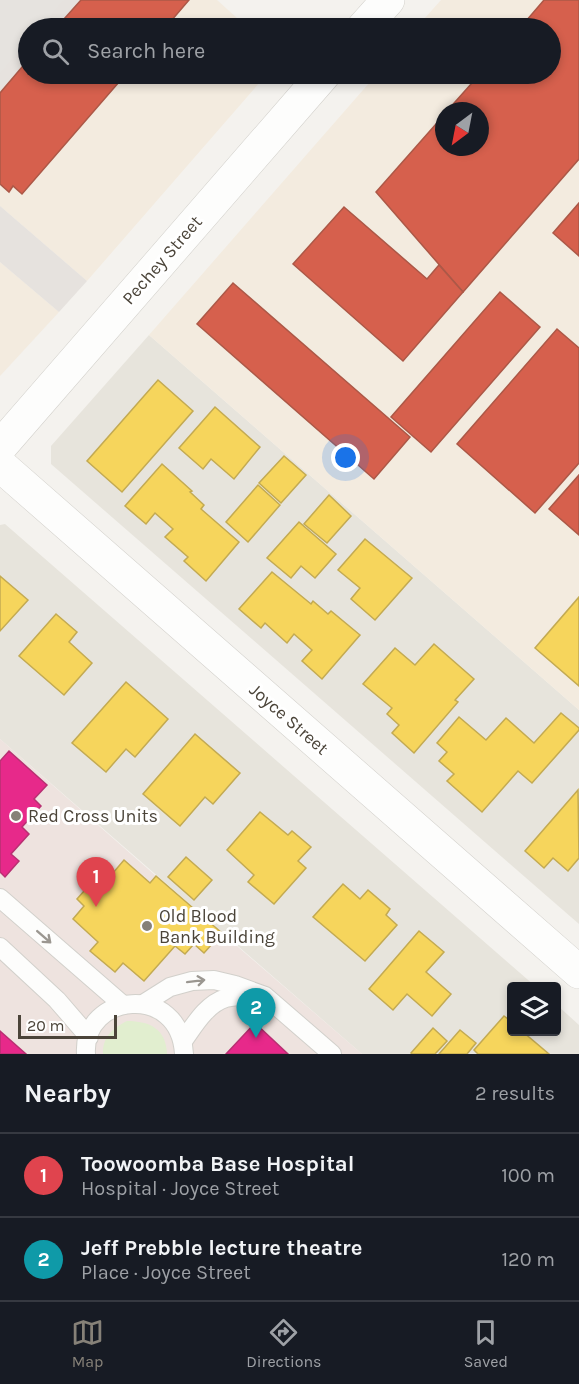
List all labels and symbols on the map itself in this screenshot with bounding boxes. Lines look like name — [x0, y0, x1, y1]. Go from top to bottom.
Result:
north arrow — [435, 102, 489, 156]
street label: Pechey Street — [117, 211, 207, 309]
your location — [331, 443, 360, 472]
street label: Joyce Street — [245, 679, 333, 759]
place label: Red Cross Units — [28, 805, 158, 827]
marker: Red Cross Units — [9, 809, 23, 823]
pin: 1 — [76, 858, 116, 907]
place label: Old Blood Bank Building — [159, 905, 275, 948]
marker: Old Blood Bank Building — [140, 919, 154, 933]
one-way arrow — [36, 930, 52, 943]
one-way arrow — [185, 975, 205, 986]
pin: 2 — [236, 988, 276, 1038]
scale bar — [18, 1012, 117, 1040]

